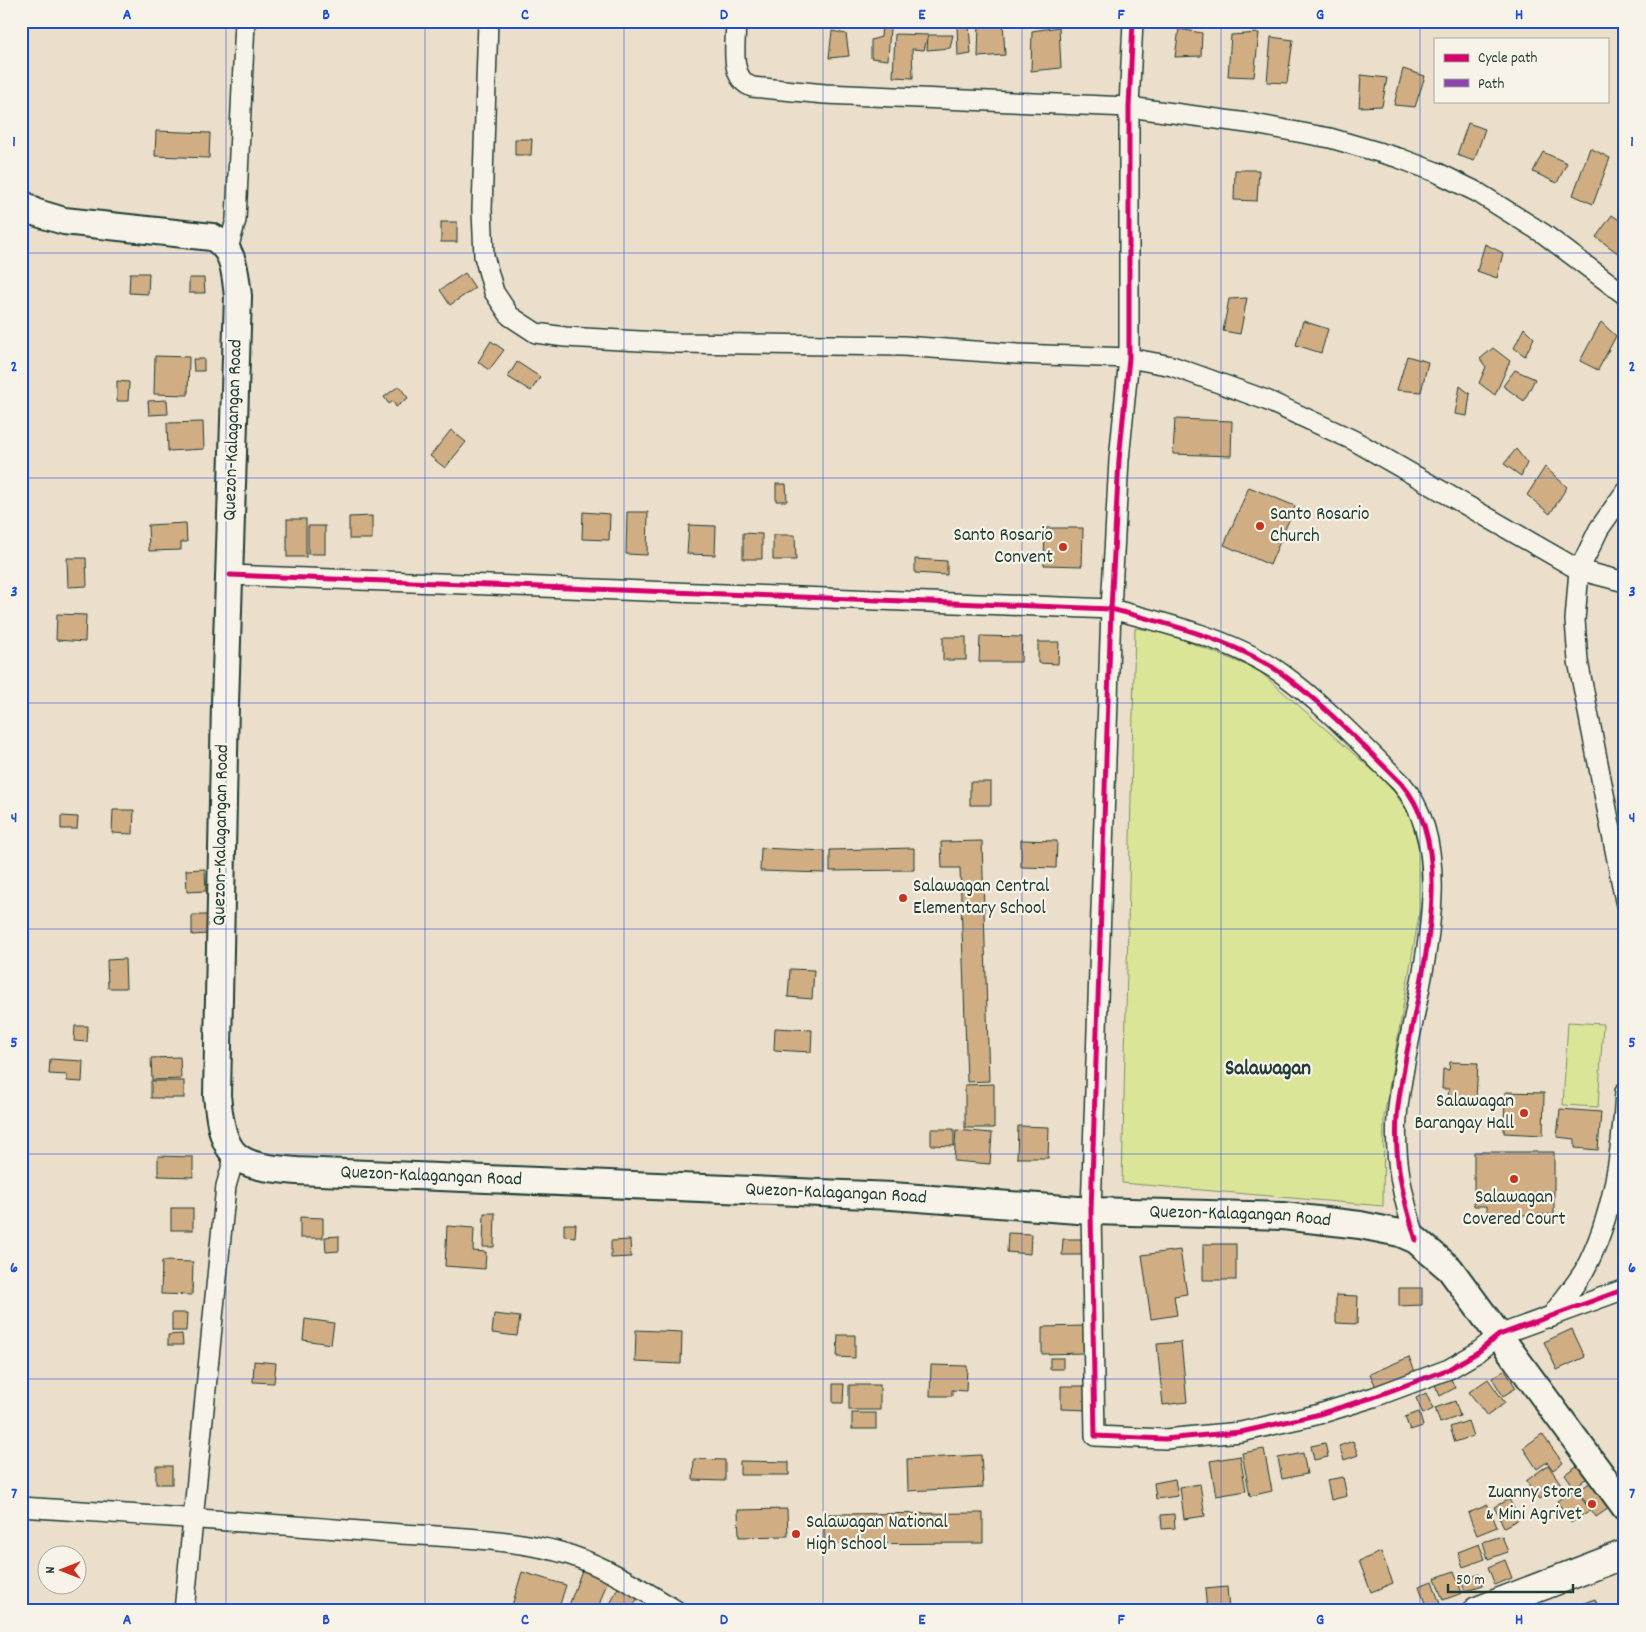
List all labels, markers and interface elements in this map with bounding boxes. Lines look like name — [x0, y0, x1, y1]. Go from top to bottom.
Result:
text: A — [123, 4, 132, 27]
text: B — [322, 4, 330, 27]
text: C — [521, 4, 529, 27]
text: D — [720, 4, 729, 27]
text: E — [918, 4, 926, 27]
text: F — [1117, 4, 1125, 27]
text: G — [1316, 4, 1324, 27]
text: H — [1515, 4, 1523, 27]
legend — [1434, 38, 1608, 102]
text: Cycle path — [1478, 48, 1538, 70]
text: Path — [1478, 74, 1504, 96]
text: 1 — [12, 131, 16, 154]
text: 1 — [1630, 131, 1634, 154]
street label: Quezon-Kalagangan Road — [217, 339, 251, 521]
text: 2 — [11, 356, 18, 379]
text: 2 — [1629, 356, 1636, 379]
place label: Santo Rosario Church — [1270, 502, 1369, 551]
marker: Santo Rosario Church — [1254, 520, 1266, 532]
place label: Santo Rosario Convent — [954, 523, 1053, 572]
marker: Santo Rosario Convent — [1057, 541, 1069, 553]
text: 3 — [10, 581, 18, 604]
text: 3 — [1628, 581, 1636, 604]
street label: Quezon-Kalagangan Road — [207, 744, 237, 926]
text: 4 — [11, 807, 17, 830]
text: 4 — [1629, 807, 1635, 830]
place label: Salawagan Central Elementary School — [913, 874, 1050, 923]
marker: Salawagan Central Elementary School — [897, 892, 909, 904]
text: 5 — [10, 1032, 18, 1055]
text: 5 — [1628, 1032, 1636, 1055]
district label: Salawagan — [1225, 1055, 1311, 1085]
place label: Salawagan Barangay Hall — [1414, 1089, 1514, 1138]
marker: Salawagan Barangay Hall — [1518, 1107, 1530, 1119]
street label: Quezon-Kalagangan Road — [340, 1159, 523, 1194]
marker: Salawagan Covered Court — [1508, 1173, 1520, 1185]
street label: Quezon-Kalagangan Road — [745, 1176, 928, 1212]
place label: Salawagan Covered Court — [1463, 1185, 1565, 1234]
street label: Quezon-Kalagangan Road — [1149, 1199, 1332, 1235]
text: 6 — [10, 1257, 18, 1280]
text: 6 — [1628, 1257, 1636, 1280]
place label: Zuanny Store & Mini Agrivet — [1486, 1480, 1582, 1529]
text: 7 — [11, 1483, 17, 1506]
text: 7 — [1629, 1483, 1635, 1506]
marker: Zuanny Store & Mini Agrivet — [1586, 1498, 1598, 1510]
place label: Salawagan National High School — [806, 1510, 948, 1559]
marker: Salawagan National High School — [790, 1528, 802, 1540]
north arrow — [38, 1544, 88, 1594]
scale bar — [1448, 1562, 1574, 1594]
text: N — [41, 1566, 61, 1573]
text: 50 m — [1456, 1570, 1485, 1592]
text: A — [123, 1609, 132, 1632]
text: B — [322, 1609, 330, 1632]
text: C — [521, 1609, 529, 1632]
text: D — [720, 1609, 729, 1632]
text: E — [918, 1609, 926, 1632]
text: F — [1117, 1609, 1125, 1632]
text: G — [1316, 1609, 1324, 1632]
text: H — [1515, 1609, 1523, 1632]

